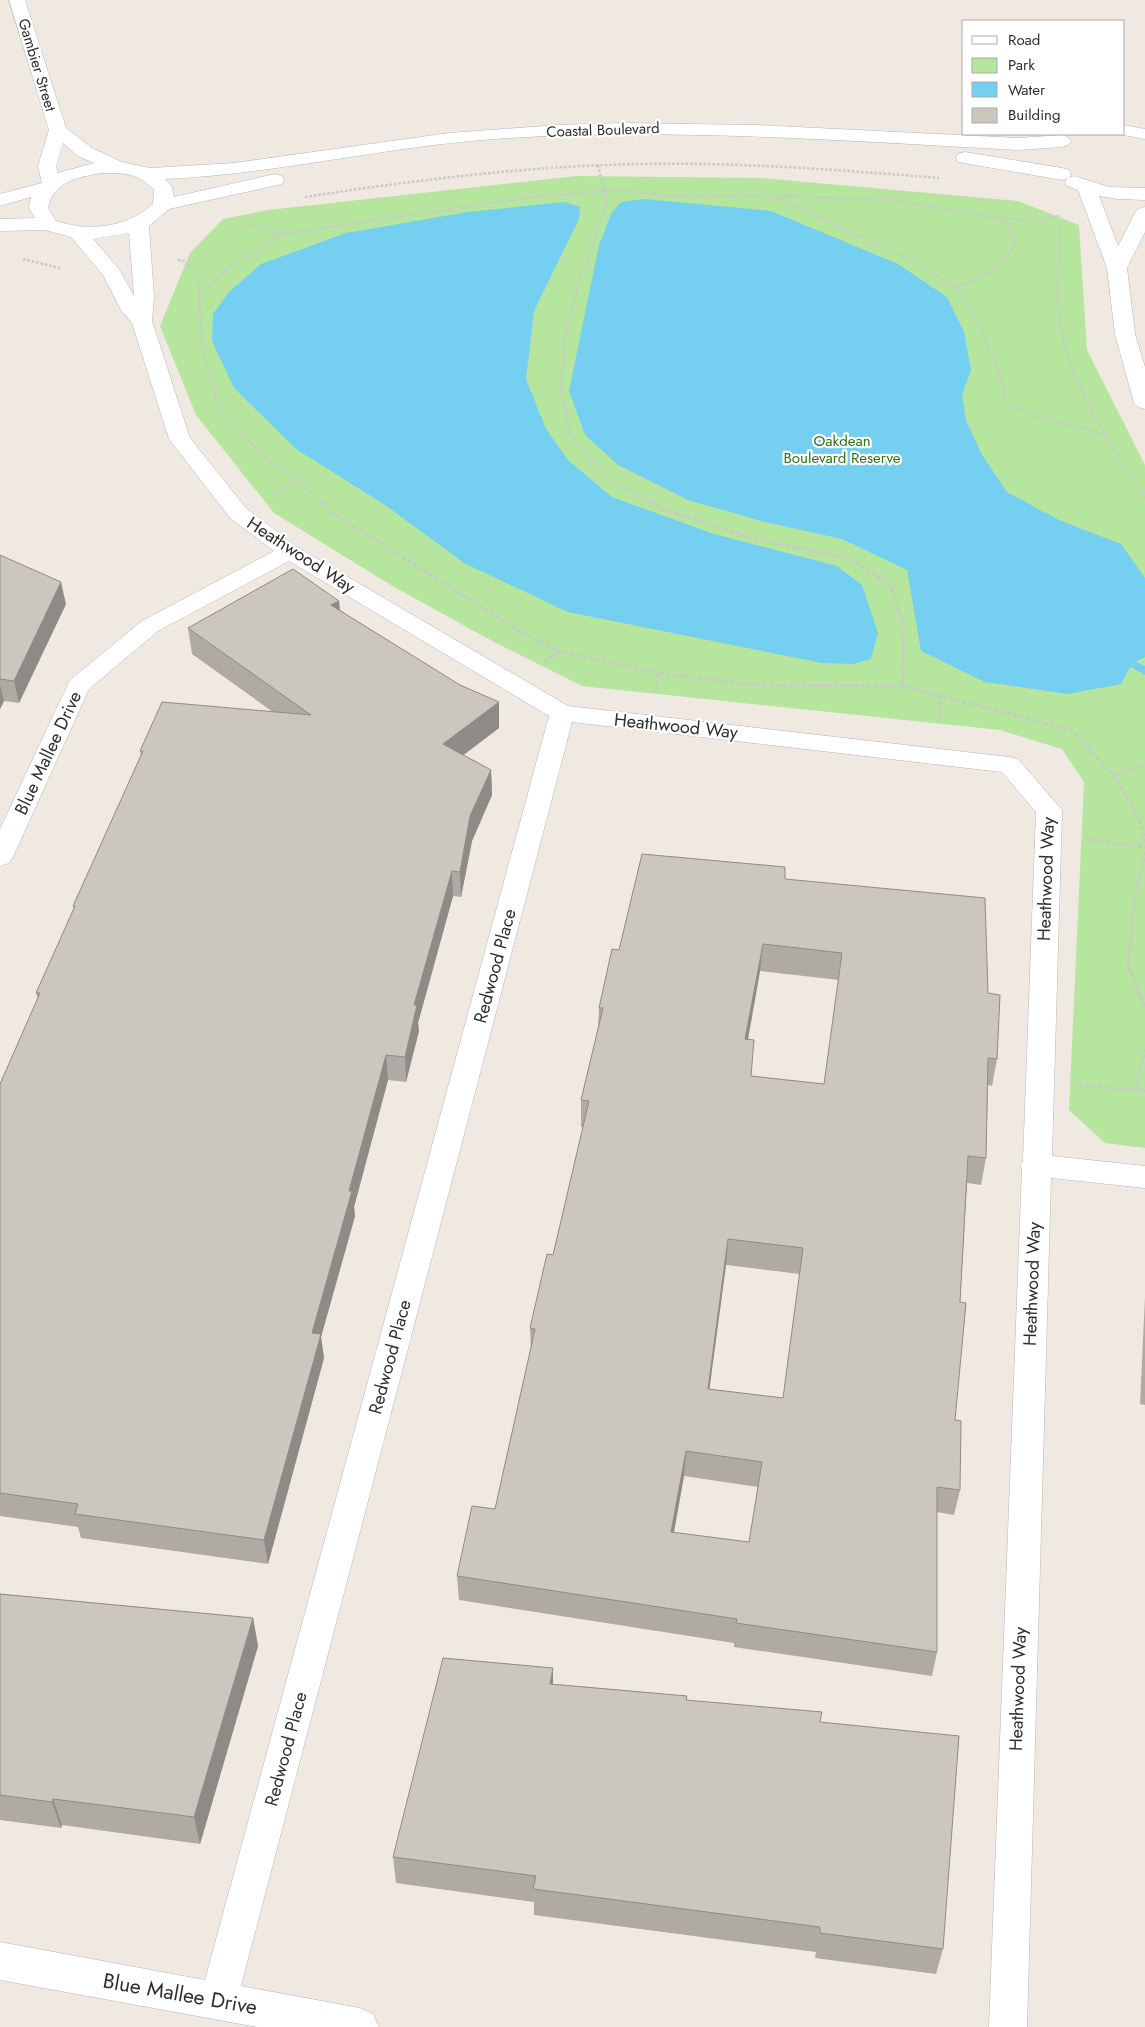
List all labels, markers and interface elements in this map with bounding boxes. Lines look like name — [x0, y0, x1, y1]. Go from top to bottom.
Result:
street label: Gambier Street — [12, 16, 62, 115]
legend — [962, 20, 1125, 135]
text: Road — [1008, 29, 1040, 51]
text: Park — [1008, 54, 1035, 76]
text: Water — [1008, 79, 1046, 101]
text: Building — [1008, 104, 1060, 126]
street label: Coastal Boulevard — [546, 117, 660, 143]
park label: Oakdean Boulevard Reserve — [784, 430, 901, 469]
street label: Heathwood Way — [242, 510, 360, 600]
street label: Blue Mallee Drive — [8, 687, 88, 819]
street label: Heathwood Way — [613, 707, 739, 745]
street label: Heathwood Way — [1031, 816, 1061, 942]
street label: Redwood Place — [467, 906, 523, 1026]
street label: Heathwood Way — [1017, 1221, 1047, 1347]
street label: Redwood Place — [362, 1297, 418, 1417]
street label: Heathwood Way — [1003, 1626, 1033, 1752]
street label: Redwood Place — [258, 1689, 314, 1809]
street label: Blue Mallee Drive — [101, 1966, 260, 2022]

